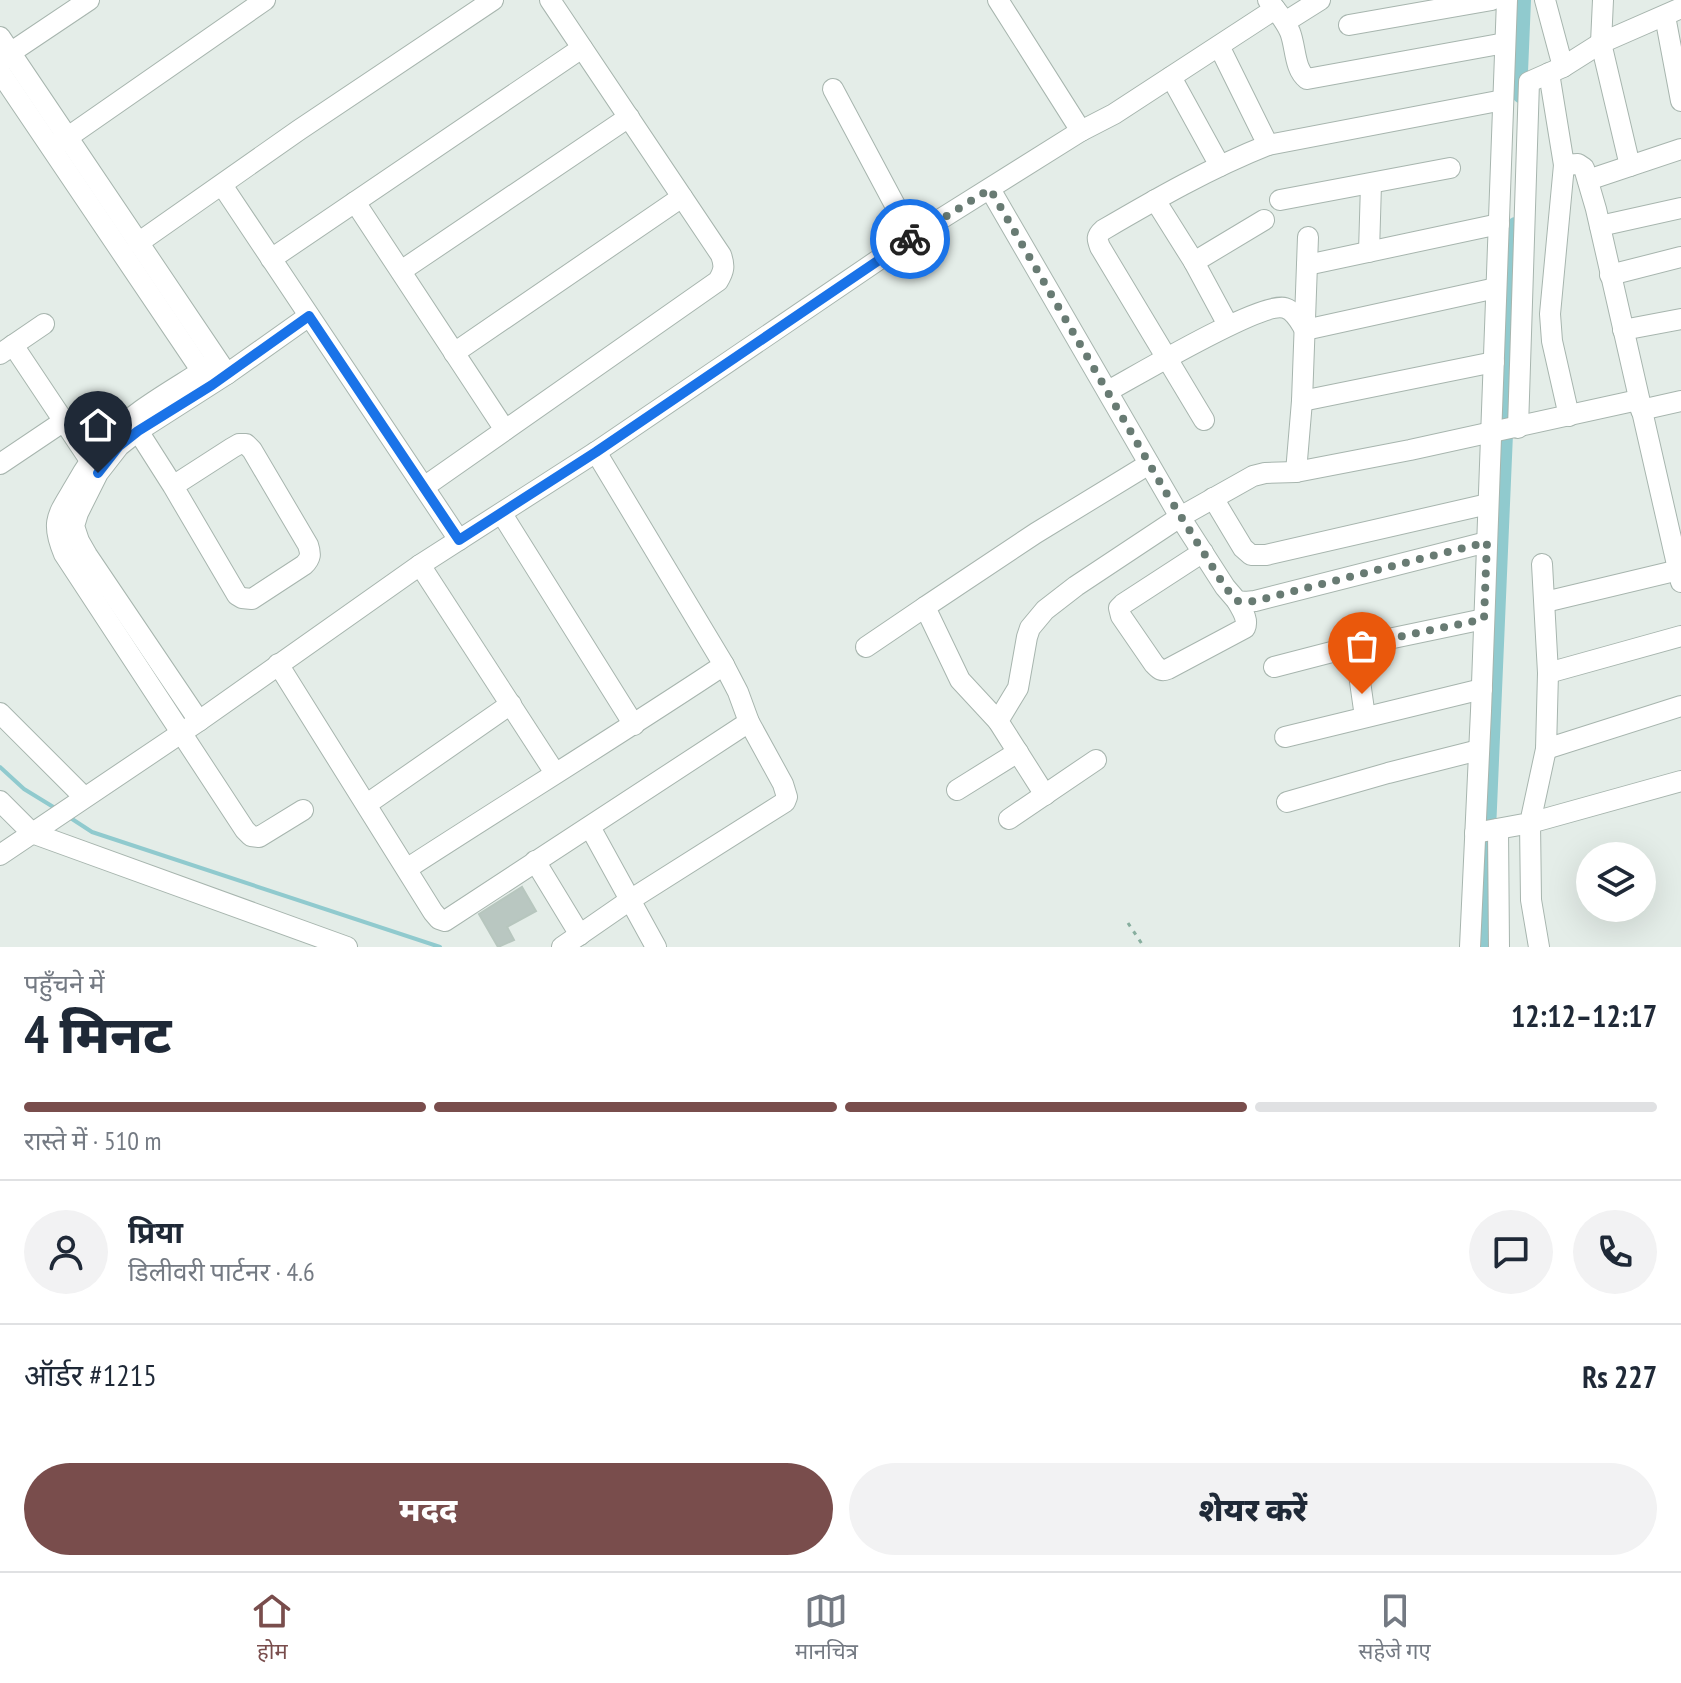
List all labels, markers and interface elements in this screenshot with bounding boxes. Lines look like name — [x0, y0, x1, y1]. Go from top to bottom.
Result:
courier — [870, 199, 950, 279]
icon: bike — [888, 217, 932, 261]
pin — [64, 391, 132, 473]
icon: home — [76, 403, 120, 447]
pin — [1328, 612, 1396, 694]
icon: bag — [1340, 624, 1384, 668]
map controls — [1576, 842, 1656, 922]
button: layers — [1576, 842, 1656, 922]
text: पहुँचने में — [24, 967, 105, 1000]
text: 12:12–12:17 — [1511, 996, 1657, 1035]
text: 4 मिनट — [24, 1000, 171, 1067]
text: रास्ते में · 510 m — [24, 1124, 161, 1157]
button: person — [24, 1210, 108, 1294]
button: chat — [1469, 1210, 1553, 1294]
button: phone — [1573, 1210, 1657, 1294]
text: प्रिया — [128, 1212, 183, 1251]
text: डिलीवरी पार्टनर · 4.6 — [128, 1255, 315, 1288]
text: ऑर्डर #1215 — [24, 1355, 157, 1394]
text: Rs 227 — [1582, 1357, 1657, 1396]
button: मदद — [24, 1463, 833, 1555]
button: शेयर करें — [849, 1463, 1657, 1555]
tab: होम — [250, 1589, 294, 1668]
tab: मानचित्र — [795, 1589, 858, 1668]
tab: सहेजे गए — [1359, 1589, 1431, 1668]

